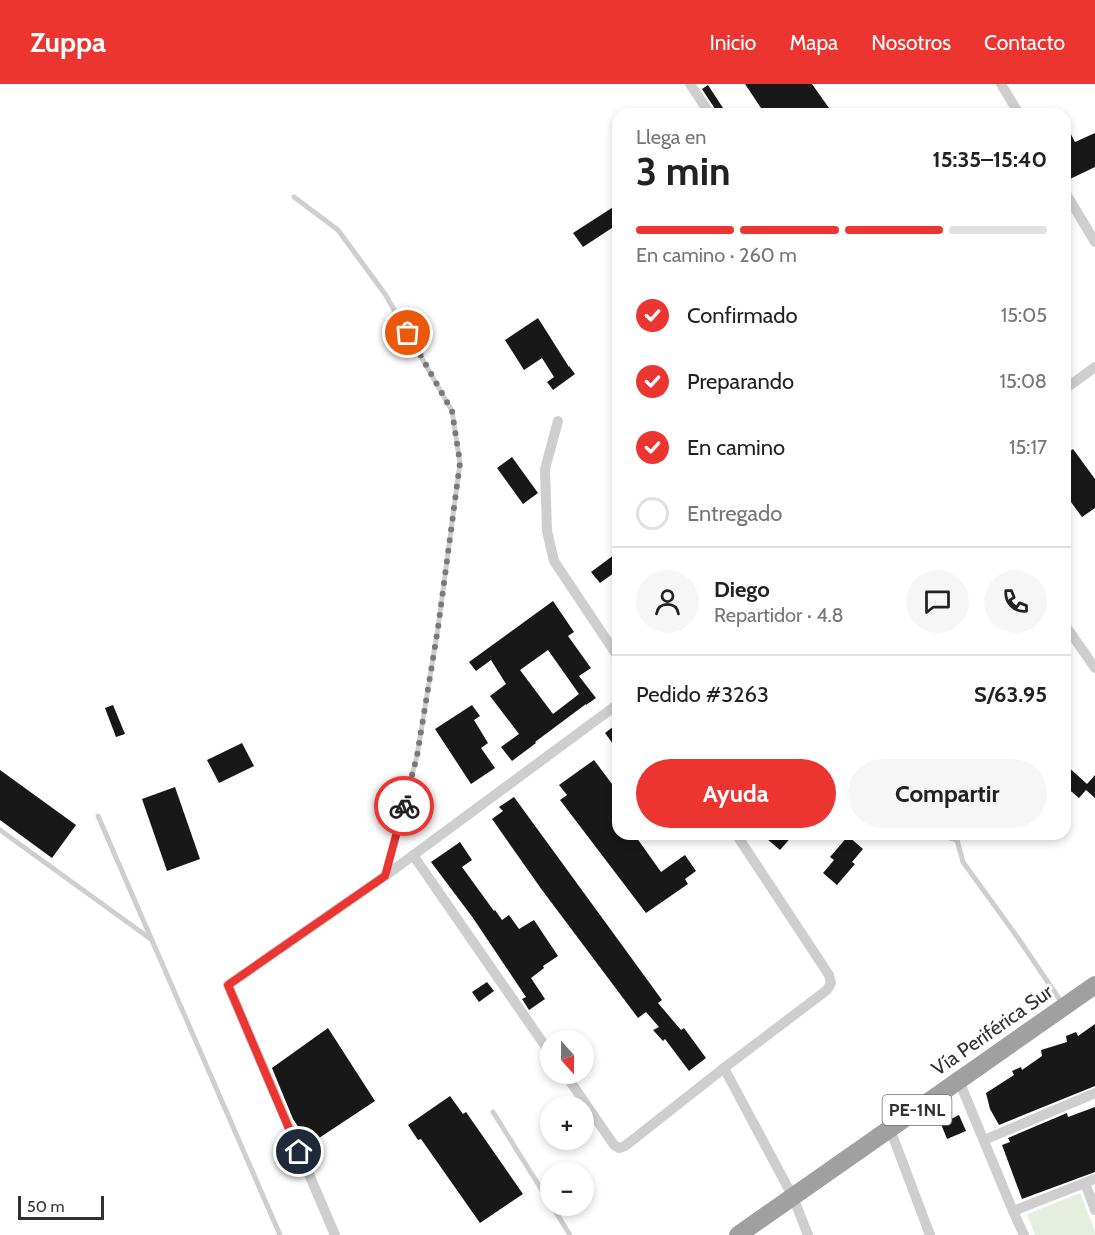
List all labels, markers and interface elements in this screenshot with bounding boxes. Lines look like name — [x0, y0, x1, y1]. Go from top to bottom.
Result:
text: Zuppa — [30, 25, 106, 59]
text: Inicio — [709, 30, 756, 55]
text: Mapa — [789, 30, 838, 55]
text: Nosotros — [871, 30, 951, 55]
text: Contacto — [984, 30, 1065, 55]
text: Llega en — [636, 125, 706, 149]
text: 15:35–15:40 — [933, 146, 1047, 173]
text: 3 min — [636, 147, 731, 195]
text: En camino · 260 m — [636, 243, 797, 267]
icon: check — [636, 299, 669, 332]
text: Confirmado — [687, 302, 798, 329]
text: 15:05 — [1001, 303, 1047, 327]
pin — [382, 307, 433, 358]
icon: bag — [391, 316, 424, 349]
icon: check — [636, 365, 669, 398]
text: Preparando — [687, 368, 794, 395]
text: 15:08 — [999, 369, 1047, 393]
icon: check — [636, 431, 669, 464]
text: En camino — [687, 434, 785, 461]
text: 15:17 — [1009, 435, 1047, 459]
text: Entregado — [687, 500, 782, 527]
button: person — [636, 570, 699, 633]
button: chat — [906, 570, 969, 633]
button: phone — [984, 570, 1047, 633]
text: Diego — [714, 576, 770, 603]
text: Repartidor · 4.8 — [714, 603, 844, 627]
text: Pedido #3263 — [636, 681, 769, 708]
text: S/63.95 — [974, 681, 1047, 708]
button: Ayuda — [636, 759, 836, 828]
button: Compartir — [848, 759, 1047, 828]
courier — [374, 776, 434, 836]
icon: bike — [388, 790, 421, 823]
street label: Vía Periférica Sur — [927, 979, 1058, 1081]
north arrow — [540, 1030, 594, 1084]
map controls — [540, 1030, 594, 1216]
road number: PE-1NL — [882, 1095, 952, 1125]
button: + — [540, 1096, 594, 1150]
pin — [273, 1126, 324, 1177]
icon: home — [282, 1135, 315, 1168]
button: − — [540, 1162, 594, 1216]
scale bar — [18, 1193, 104, 1220]
text: 50 m — [27, 1197, 64, 1216]

